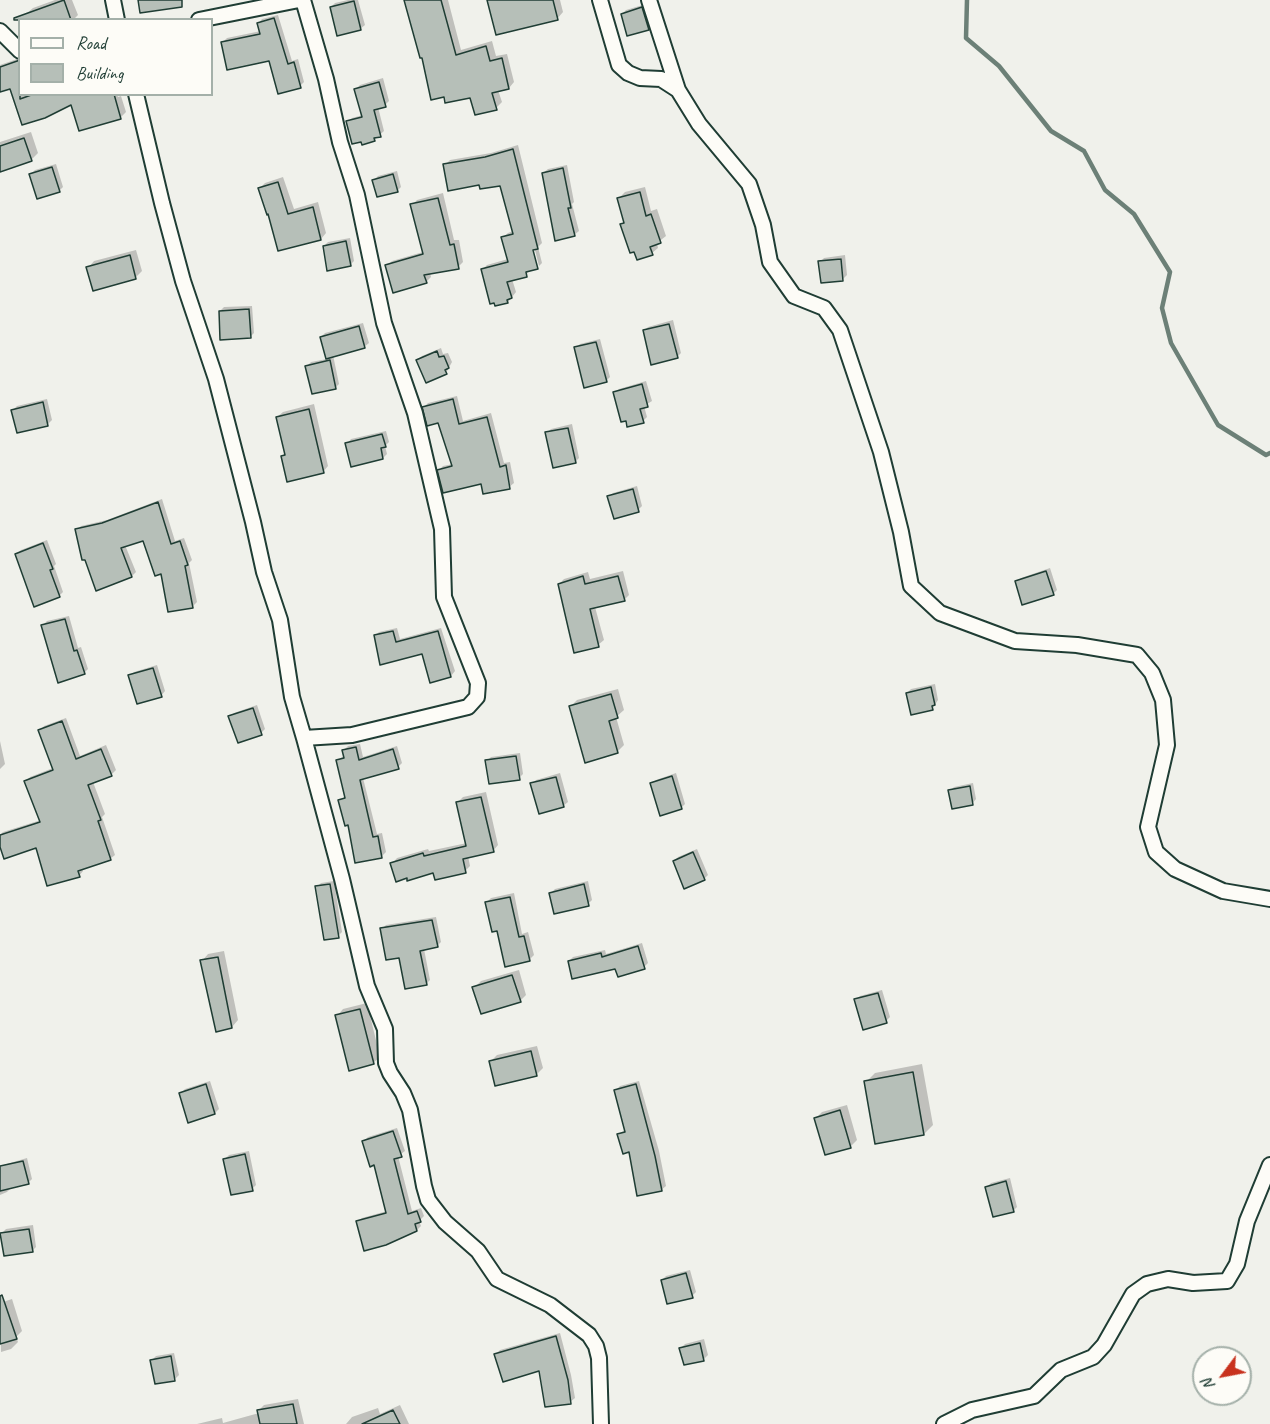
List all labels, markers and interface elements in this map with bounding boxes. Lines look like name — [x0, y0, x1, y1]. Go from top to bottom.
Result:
legend — [18, 18, 213, 96]
text: Road — [76, 32, 106, 54]
text: Building — [76, 62, 123, 84]
north arrow — [1192, 1346, 1252, 1406]
text: N — [1197, 1375, 1220, 1394]

